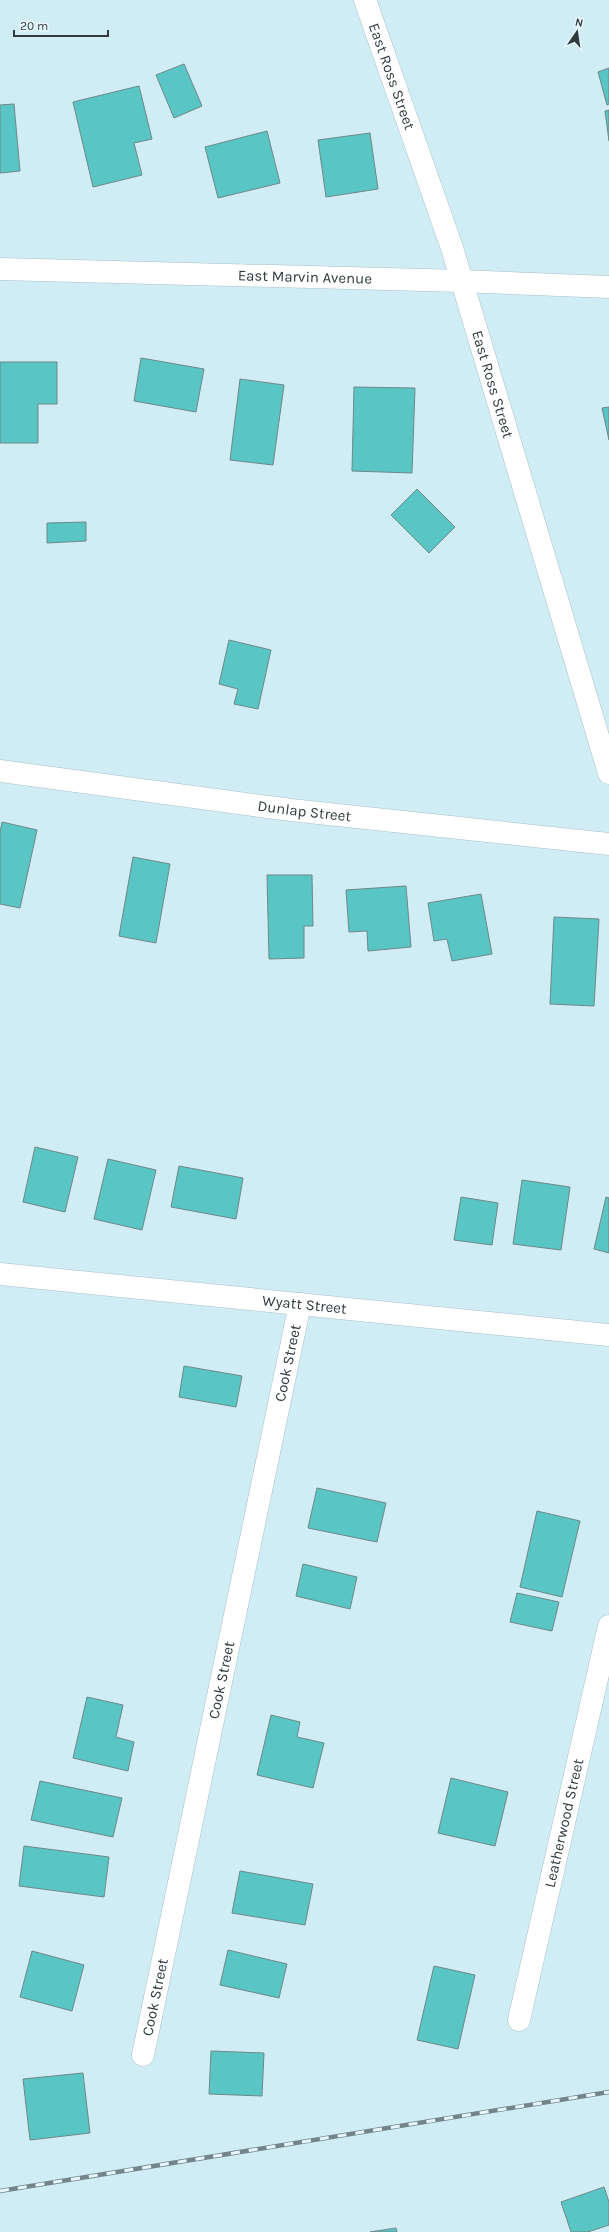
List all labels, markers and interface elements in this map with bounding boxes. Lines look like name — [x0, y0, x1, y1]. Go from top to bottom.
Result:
scale bar — [14, 12, 108, 38]
north arrow — [557, 12, 597, 52]
text: N — [574, 16, 584, 30]
text: 20 m — [20, 19, 48, 33]
street label: East Ross Street — [365, 21, 419, 132]
street label: East Marvin Avenue — [238, 266, 372, 288]
street label: East Ross Street — [468, 328, 517, 441]
street label: Dunlap Street — [256, 797, 352, 825]
street label: Wyatt Street — [261, 1291, 348, 1318]
street label: Cook Street — [271, 1322, 305, 1403]
street label: Cook Street — [204, 1639, 238, 1721]
street label: Leatherwood Street — [541, 1756, 588, 1889]
street label: Cook Street — [138, 1956, 172, 2038]

